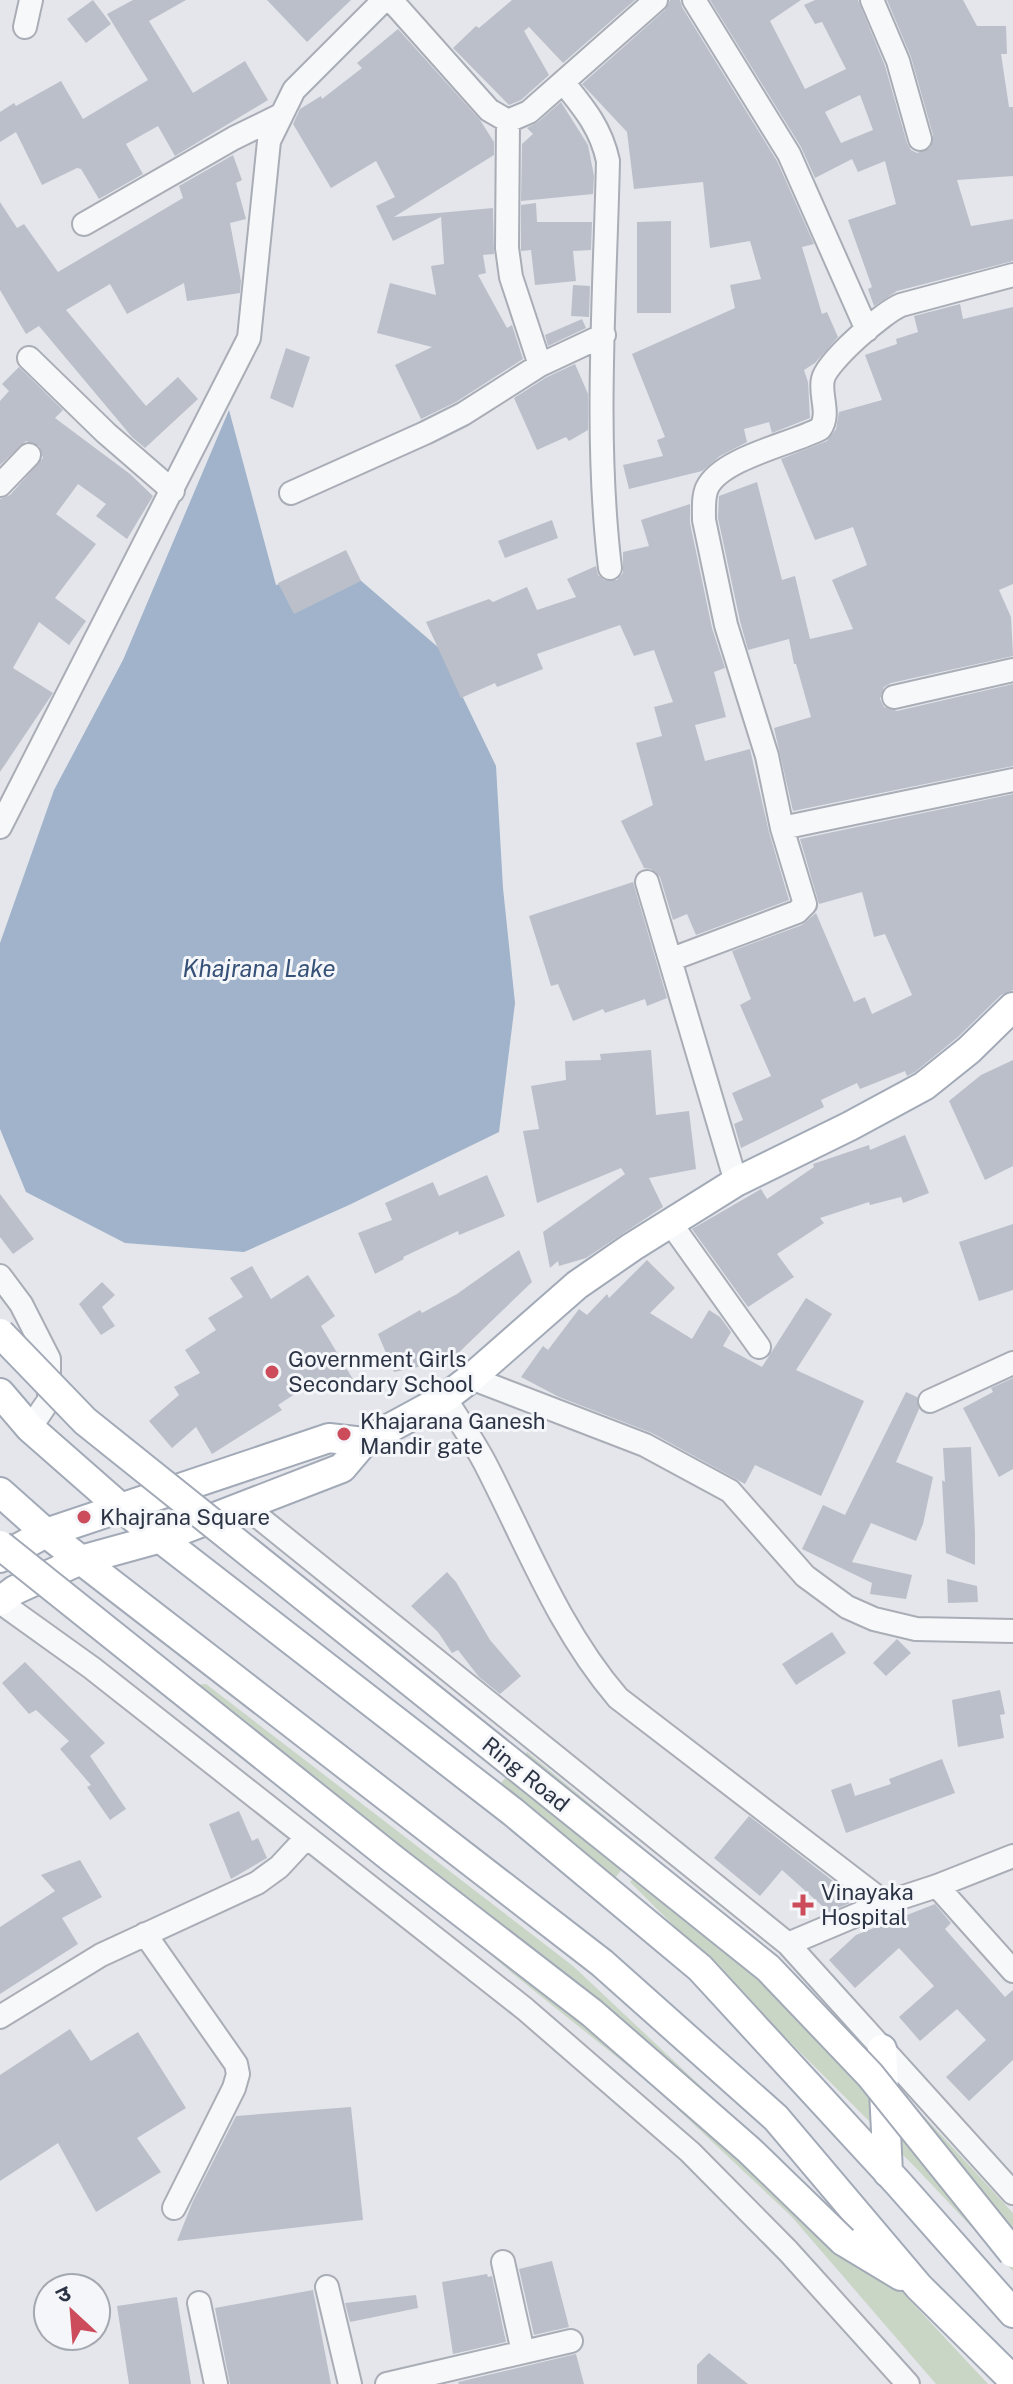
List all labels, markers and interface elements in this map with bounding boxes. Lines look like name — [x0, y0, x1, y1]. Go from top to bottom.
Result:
water label: Khajrana Lake — [183, 954, 335, 982]
place label: Government Girls Secondary School — [288, 1346, 474, 1397]
marker: Government Girls Secondary School — [263, 1363, 281, 1381]
place label: Khajarana Ganesh Mandir gate — [360, 1408, 545, 1459]
marker: Khajarana Ganesh Mandir gate — [335, 1425, 353, 1443]
place label: Khajrana Square — [100, 1504, 270, 1530]
marker: Khajrana Square — [75, 1508, 93, 1526]
street label: Ring Road — [477, 1731, 575, 1817]
place label: Vinayaka Hospital — [821, 1879, 914, 1930]
marker: Vinayaka Hospital — [792, 1894, 814, 1916]
north arrow — [32, 2272, 112, 2352]
text: उ — [52, 2279, 76, 2309]

